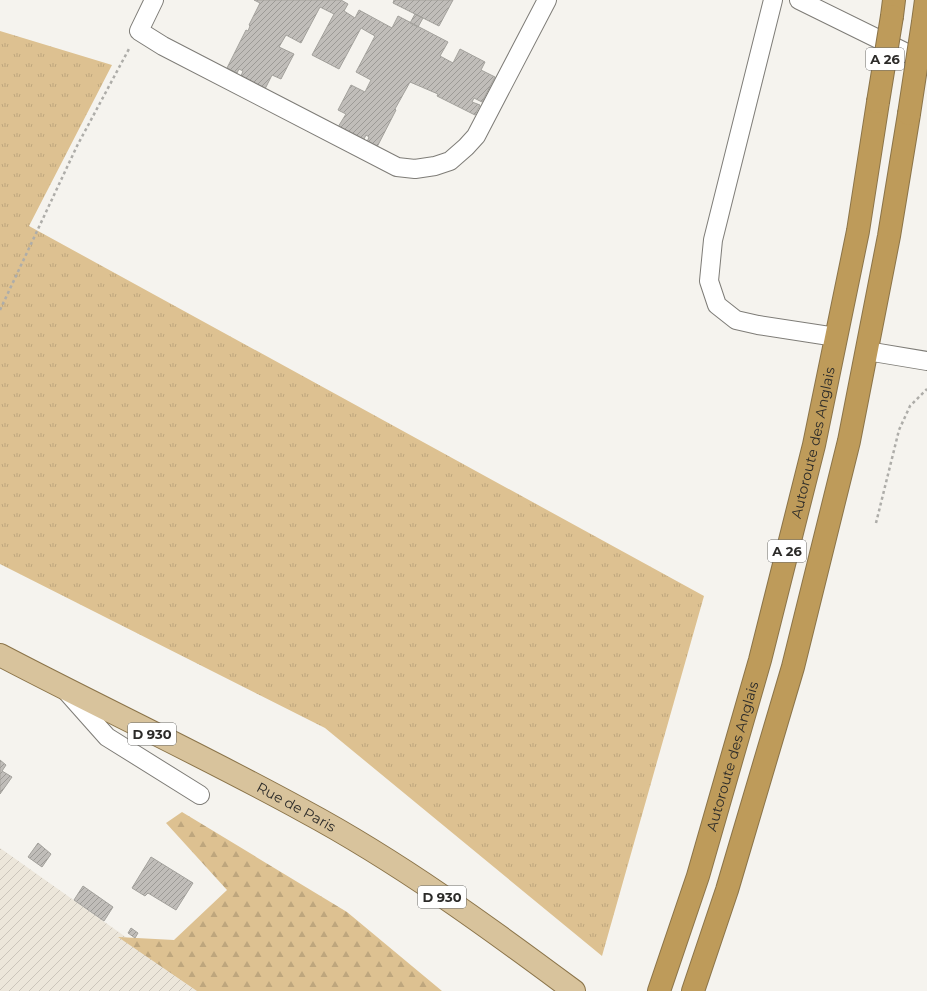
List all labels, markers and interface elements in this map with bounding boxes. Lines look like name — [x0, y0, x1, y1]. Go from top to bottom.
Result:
road number: A 26 — [866, 48, 904, 70]
street label: Autoroute des Anglais — [787, 365, 839, 520]
road number: A 26 — [768, 540, 806, 562]
street label: Autoroute des Anglais — [702, 679, 762, 833]
road number: D 930 — [128, 723, 176, 745]
street label: Rue de Paris — [254, 778, 339, 836]
road number: D 930 — [418, 886, 466, 908]

